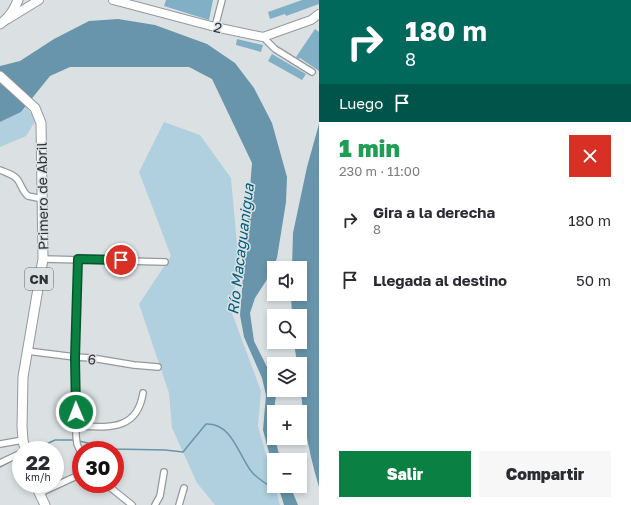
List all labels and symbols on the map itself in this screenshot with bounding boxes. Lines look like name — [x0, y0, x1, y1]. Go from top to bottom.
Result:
street label: 2 — [212, 18, 224, 36]
street label: Primero de Abril — [33, 142, 51, 250]
water label: Río Macaguanigua — [223, 182, 258, 316]
pin — [104, 243, 138, 277]
road number: CN — [25, 268, 53, 290]
street label: 6 — [87, 350, 97, 368]
position arrow — [55, 391, 97, 433]
speed limit sign: 30 — [72, 441, 124, 493]

